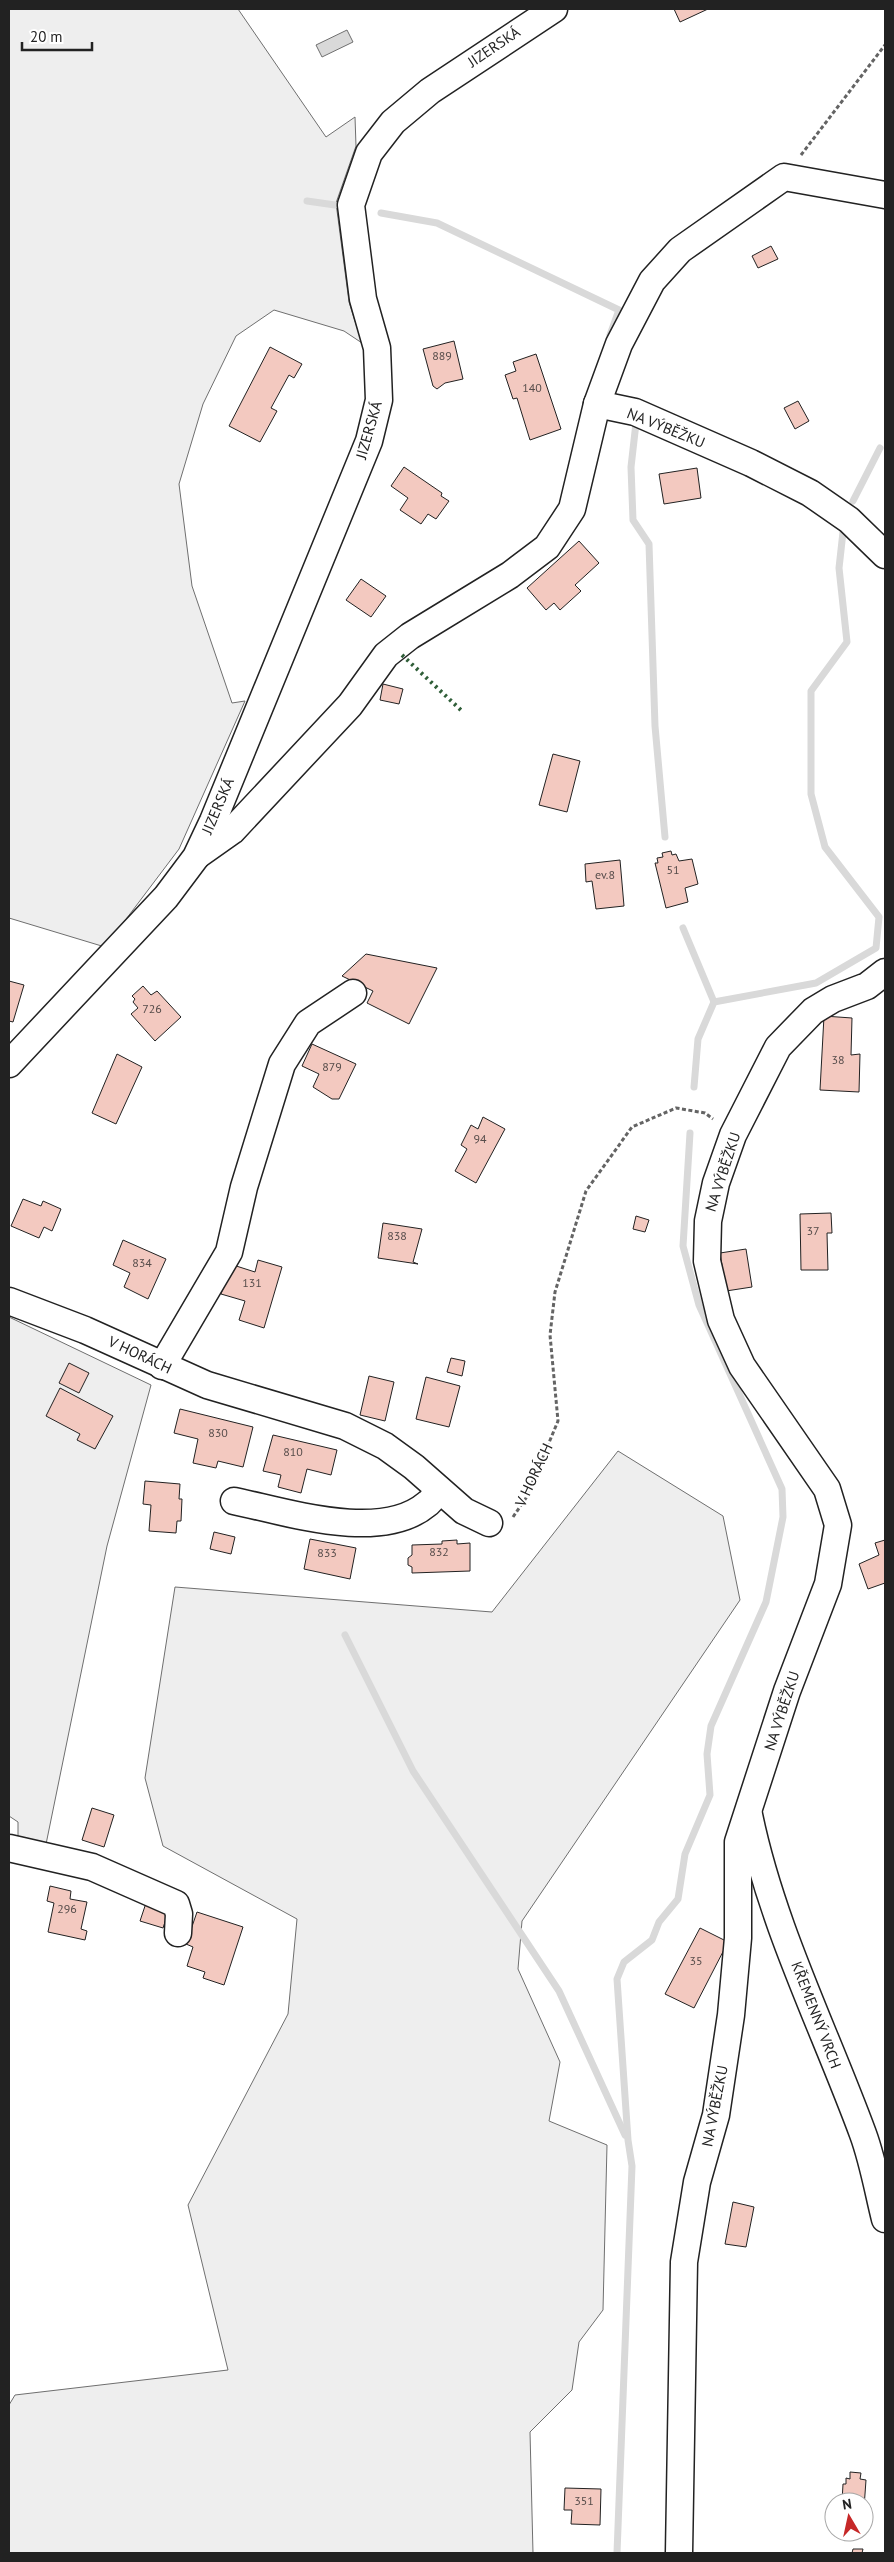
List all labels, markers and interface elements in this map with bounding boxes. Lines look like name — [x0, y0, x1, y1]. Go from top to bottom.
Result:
scale bar — [22, 20, 92, 52]
street label: JIZERSKÁ — [463, 22, 524, 72]
text: 20 m — [30, 27, 63, 46]
house number: 889 — [432, 348, 452, 363]
house number: 140 — [522, 380, 542, 395]
street label: JIZERSKÁ — [351, 399, 386, 462]
street label: NA VÝBĚŽKU — [624, 403, 708, 452]
street label: JIZERSKÁ — [197, 775, 238, 838]
house number: 51 — [666, 862, 680, 877]
house number: ev.8 — [595, 867, 615, 882]
house number: 726 — [142, 1001, 162, 1016]
house number: 38 — [831, 1052, 845, 1067]
house number: 879 — [322, 1059, 342, 1074]
street label: NA VÝBĚŽKU — [701, 1130, 744, 1214]
house number: 94 — [473, 1131, 487, 1146]
house number: 37 — [806, 1223, 820, 1238]
house number: 838 — [387, 1228, 407, 1243]
house number: 834 — [132, 1255, 152, 1270]
house number: 131 — [242, 1275, 262, 1290]
street label: V HORÁCH — [104, 1331, 175, 1378]
house number: 830 — [208, 1425, 228, 1440]
street label: V HORÁCH — [510, 1440, 557, 1511]
house number: 810 — [283, 1444, 303, 1459]
house number: 832 — [429, 1544, 449, 1559]
house number: 833 — [317, 1545, 337, 1560]
street label: NA VÝBĚŽKU — [760, 1669, 803, 1753]
house number: 296 — [57, 1901, 77, 1916]
house number: 35 — [689, 1953, 703, 1968]
street label: KŘEMENNÝ VRCH — [787, 1959, 846, 2071]
street label: NA VÝBĚŽKU — [697, 2064, 732, 2148]
north arrow — [824, 2492, 874, 2542]
house number: 351 — [574, 2493, 594, 2508]
text: N — [841, 2495, 853, 2514]

